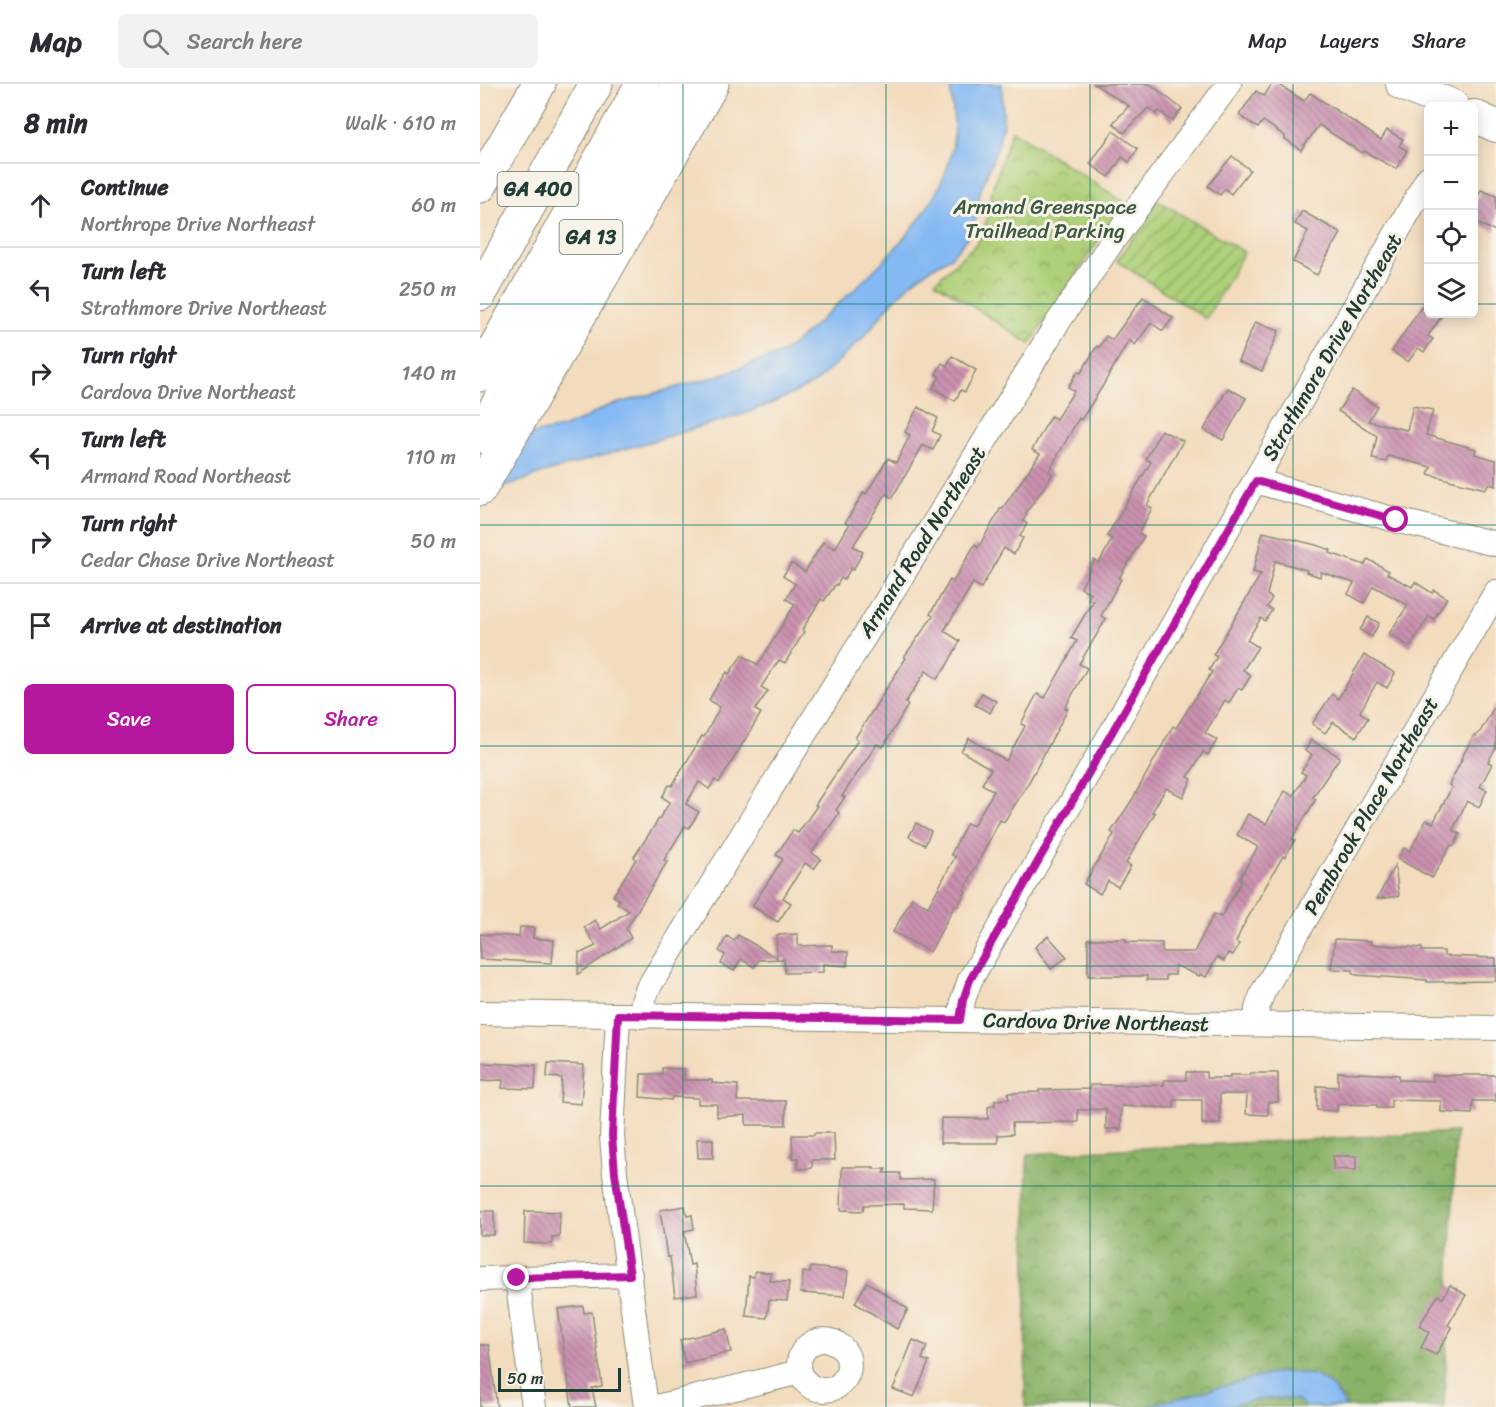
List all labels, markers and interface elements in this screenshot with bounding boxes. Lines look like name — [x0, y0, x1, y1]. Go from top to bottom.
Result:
search box — [118, 14, 538, 68]
text: Map — [30, 17, 82, 66]
text: Search here — [187, 22, 303, 61]
text: Map — [1248, 22, 1287, 60]
text: Layers — [1320, 22, 1379, 60]
text: Share — [1412, 22, 1466, 60]
icon: search — [139, 25, 172, 58]
text: 8 min — [24, 100, 88, 146]
map controls — [1424, 102, 1478, 318]
button: + — [1424, 102, 1478, 156]
text: Walk · 610 m — [345, 106, 456, 141]
button: − — [1424, 156, 1478, 210]
text: Continue — [81, 168, 169, 207]
road number: GA 400 — [497, 172, 578, 206]
text: 60 m — [411, 188, 456, 223]
park label: Armand Greenspace Trailhead Parking — [952, 188, 1137, 250]
icon: ahead — [24, 189, 57, 222]
text: Northrope Drive Northeast — [81, 207, 315, 242]
button: locate — [1424, 210, 1478, 264]
road number: GA 13 — [560, 220, 622, 254]
street label: Strathmore Drive Northeast — [1251, 226, 1413, 468]
text: Turn left — [81, 252, 166, 291]
button: layers — [1424, 264, 1478, 318]
text: 250 m — [399, 272, 456, 307]
icon: left — [24, 273, 57, 306]
text: Strathmore Drive Northeast — [81, 291, 327, 326]
text: Turn right — [81, 336, 176, 375]
text: 140 m — [402, 356, 456, 391]
icon: right — [24, 357, 57, 390]
text: Cardova Drive Northeast — [81, 375, 296, 410]
text: Turn left — [81, 420, 166, 459]
street label: Armand Road Northeast — [847, 438, 997, 647]
text: 110 m — [406, 440, 456, 475]
icon: left — [24, 441, 57, 474]
text: Armand Road Northeast — [81, 459, 291, 494]
text: Turn right — [81, 504, 176, 543]
route start — [1382, 506, 1408, 532]
text: 50 m — [411, 524, 456, 559]
icon: right — [24, 525, 57, 558]
text: Cedar Chase Drive Northeast — [81, 543, 335, 578]
text: Arrive at destination — [81, 606, 282, 645]
icon: arrive — [24, 609, 57, 642]
button: Save — [24, 684, 234, 754]
button: Share — [246, 684, 456, 754]
street label: Pembrook Place Northeast — [1293, 689, 1449, 923]
street label: Cardova Drive Northeast — [983, 1001, 1209, 1043]
route end — [503, 1264, 529, 1290]
text: 50 m — [507, 1364, 543, 1393]
scale bar — [498, 1365, 621, 1392]

